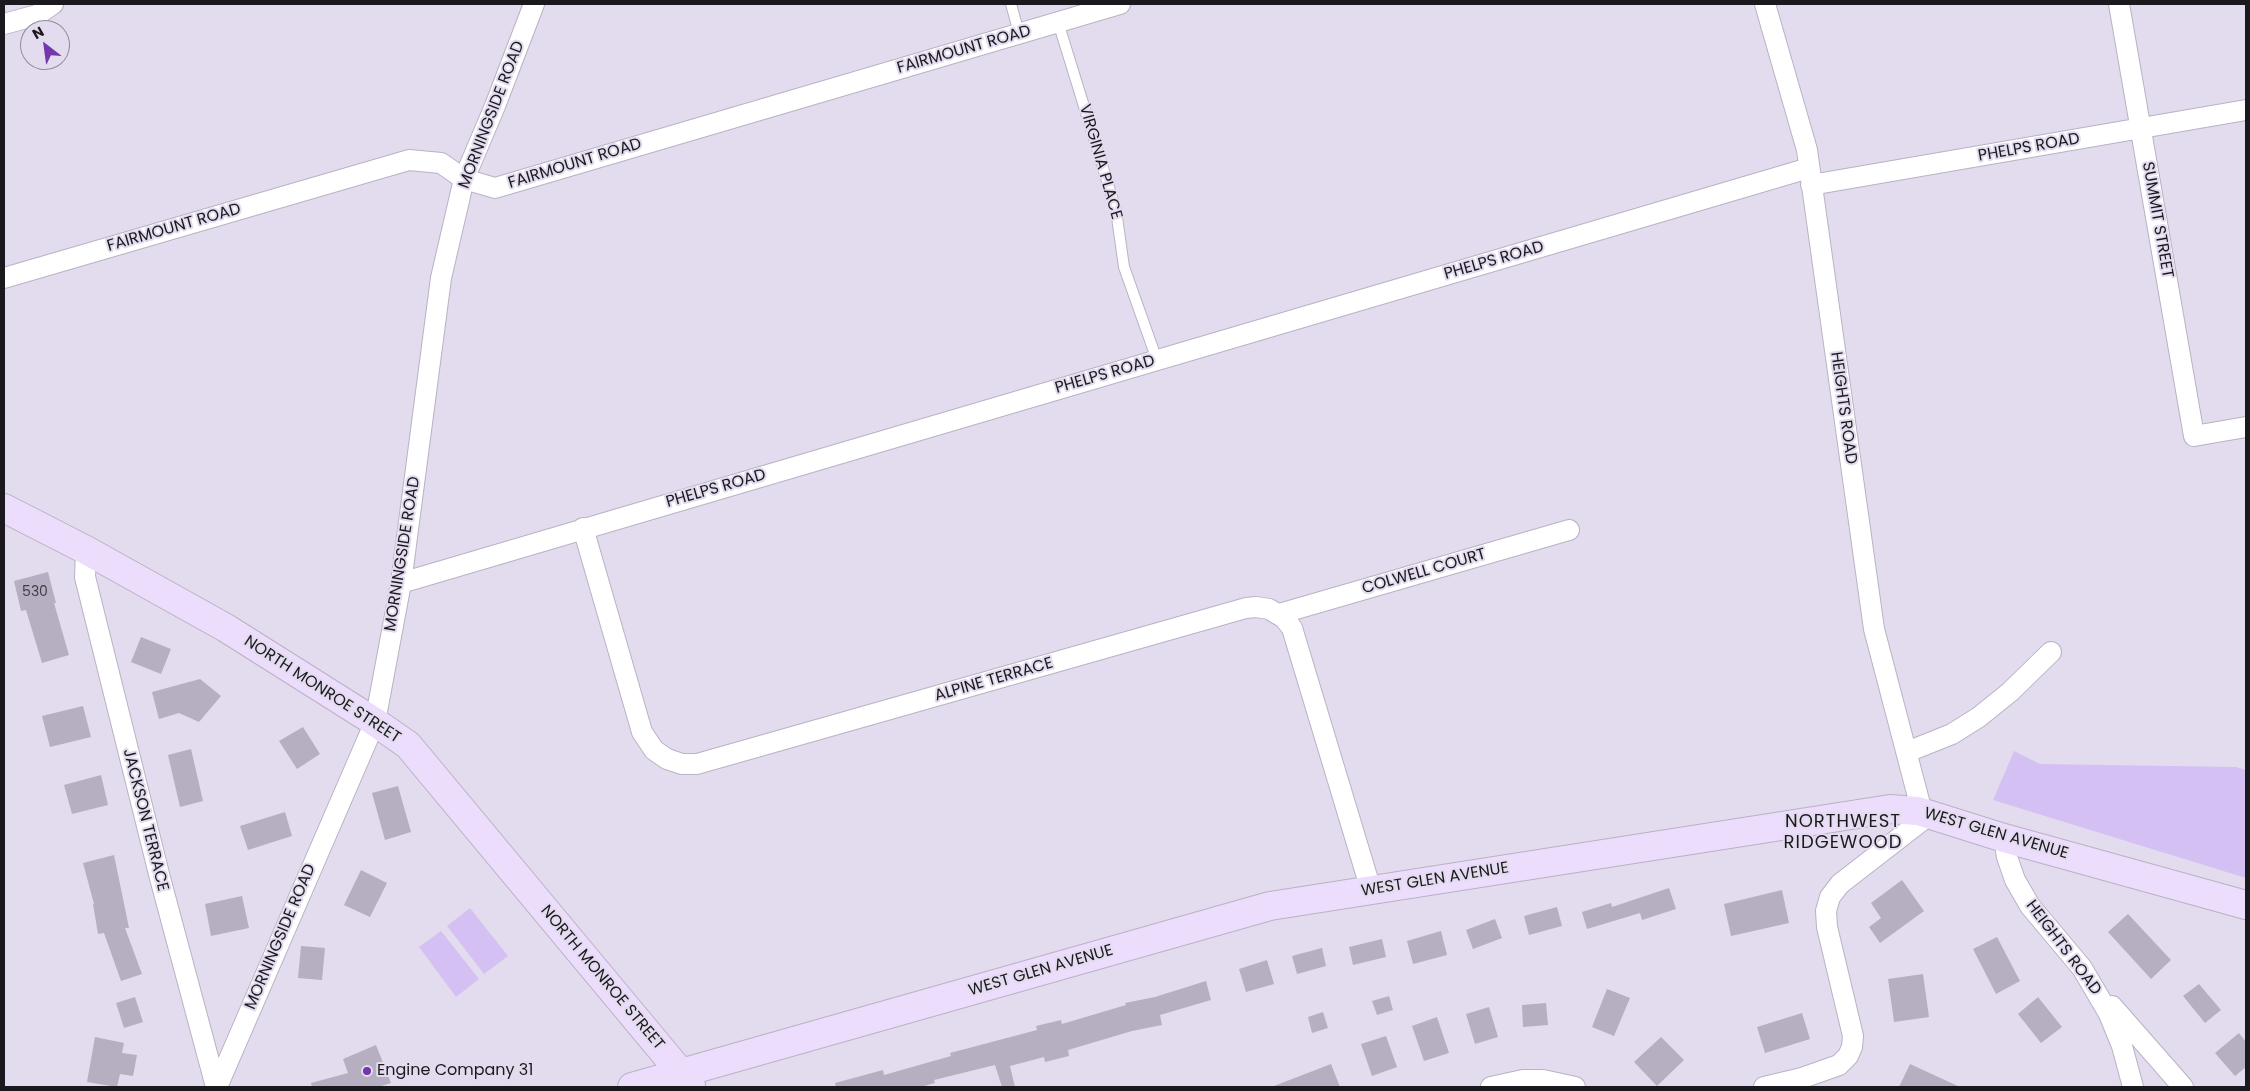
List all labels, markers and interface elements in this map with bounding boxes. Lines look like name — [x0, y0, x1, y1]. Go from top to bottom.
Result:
north arrow — [20, 20, 70, 70]
text: N — [28, 22, 48, 44]
street label: FAIRMOUNT ROAD — [895, 22, 1033, 78]
street label: MORNINGSIDE ROAD — [455, 39, 529, 191]
street label: VIRGINIA PLACE — [1074, 102, 1126, 222]
street label: PHELPS ROAD — [1977, 130, 2081, 166]
street label: FAIRMOUNT ROAD — [506, 135, 644, 193]
street label: SUMMIT STREET — [2137, 160, 2177, 280]
street label: FAIRMOUNT ROAD — [105, 200, 243, 256]
street label: PHELPS ROAD — [1442, 238, 1546, 284]
street label: HEIGHTS ROAD — [1826, 350, 1860, 466]
street label: PHELPS ROAD — [1053, 352, 1157, 398]
street label: PHELPS ROAD — [664, 466, 768, 512]
street label: MORNINGSIDE ROAD — [381, 475, 425, 633]
street label: COLWELL COURT — [1360, 545, 1488, 599]
house number: 530 — [22, 584, 48, 600]
street label: NORTH MONROE STREET — [240, 632, 404, 748]
street label: ALPINE TERRACE — [933, 654, 1055, 706]
street label: JACKSON TERRACE — [118, 747, 172, 893]
street label: WEST GLEN AVENUE — [1922, 804, 2070, 864]
district label: NORTHWEST RIDGEWOOD — [1782, 811, 1904, 854]
street label: WEST GLEN AVENUE — [1360, 859, 1510, 901]
street label: MORNINGSIDE ROAD — [242, 861, 320, 1013]
street label: HEIGHTS ROAD — [2021, 897, 2105, 999]
street label: NORTH MONROE STREET — [536, 902, 668, 1054]
street label: WEST GLEN AVENUE — [967, 941, 1115, 1001]
place label: Engine Company 31 — [377, 1061, 533, 1081]
marker: Engine Company 31 — [361, 1065, 373, 1077]

